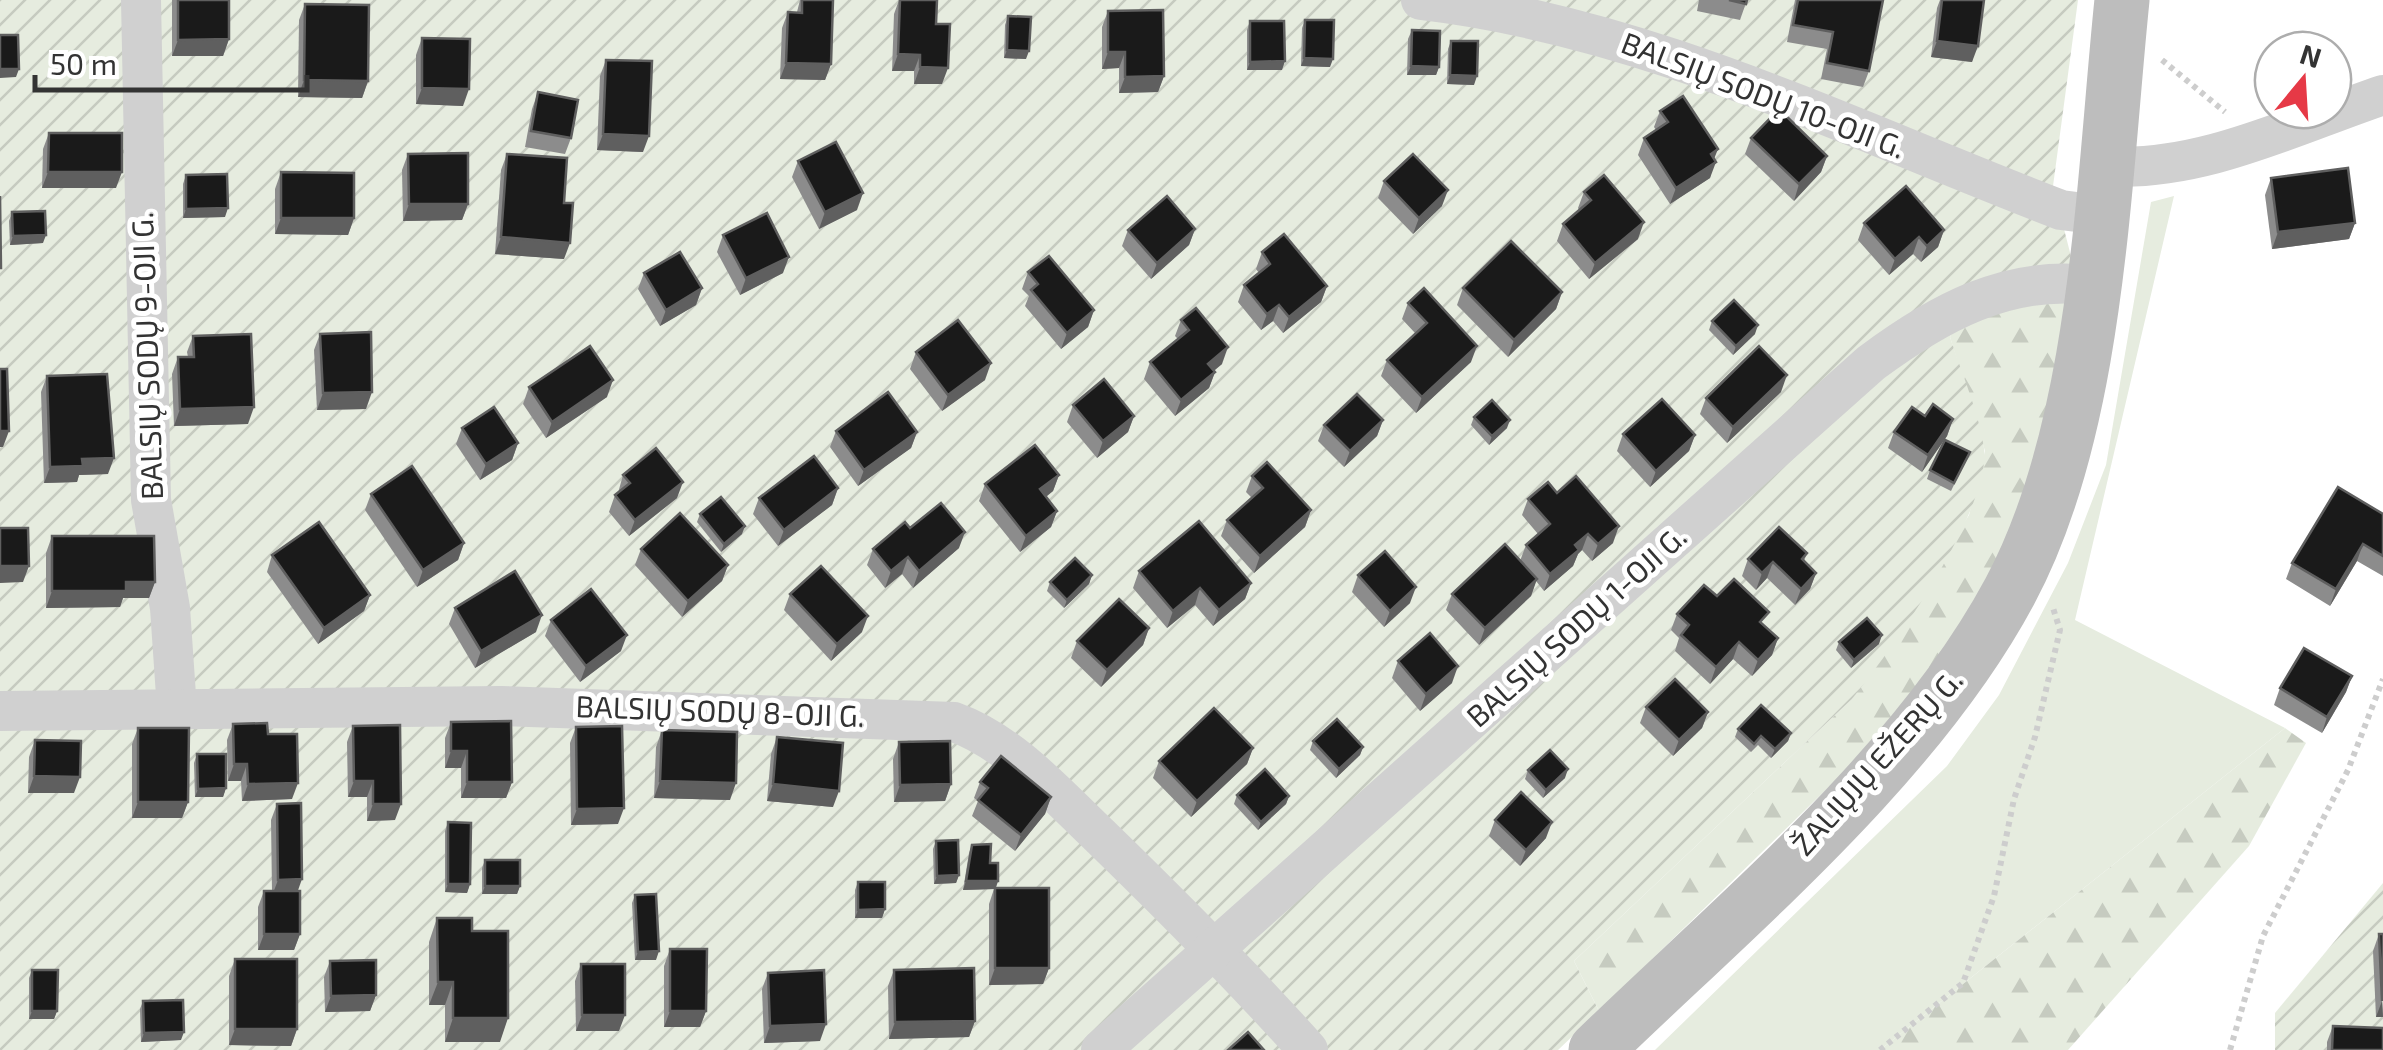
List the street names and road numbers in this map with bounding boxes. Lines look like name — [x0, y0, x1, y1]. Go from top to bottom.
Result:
street label: BALSIŲ SODŲ 10-OJI G. — [1616, 23, 1911, 166]
street label: BALSIŲ SODŲ 9-OJI G. — [123, 211, 170, 501]
street label: BALSIŲ SODŲ 1-OJI G. — [1459, 517, 1693, 734]
street label: ŽALIŲJŲ EŽERŲ G. — [1784, 662, 1970, 862]
street label: BALSIŲ SODŲ 8-OJI G. — [575, 687, 865, 734]

